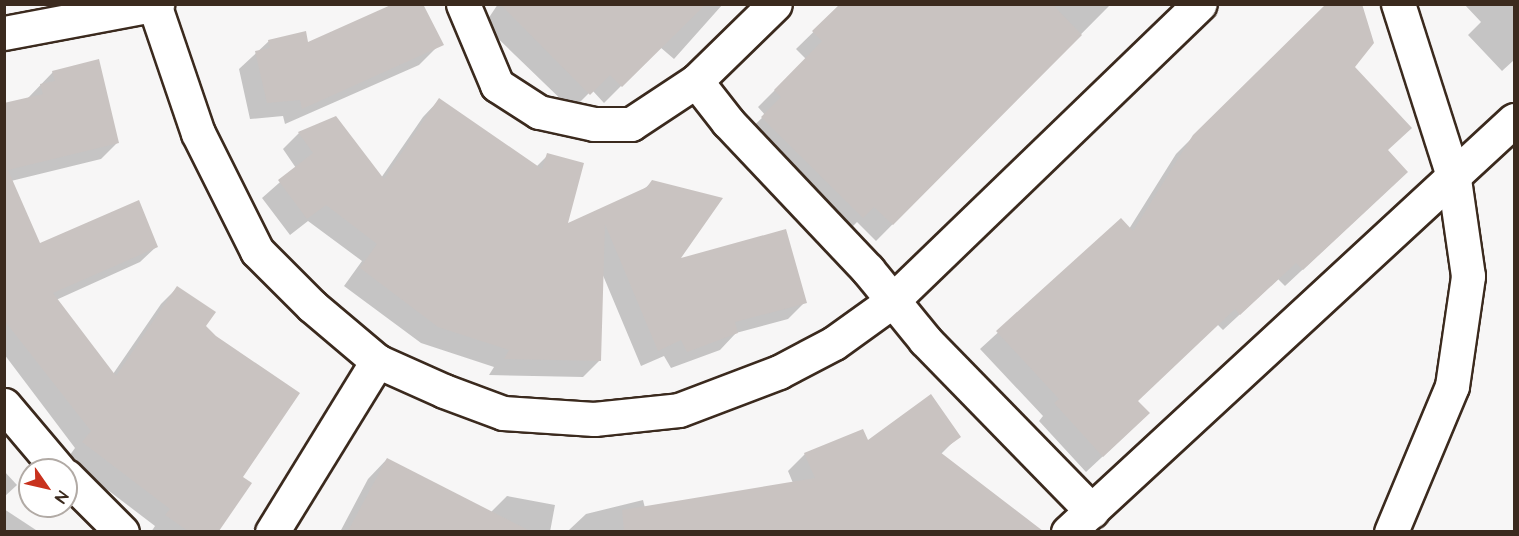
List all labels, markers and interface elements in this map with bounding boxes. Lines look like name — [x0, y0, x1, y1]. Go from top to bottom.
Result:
north arrow — [18, 458, 78, 518]
text: N — [49, 487, 73, 507]

